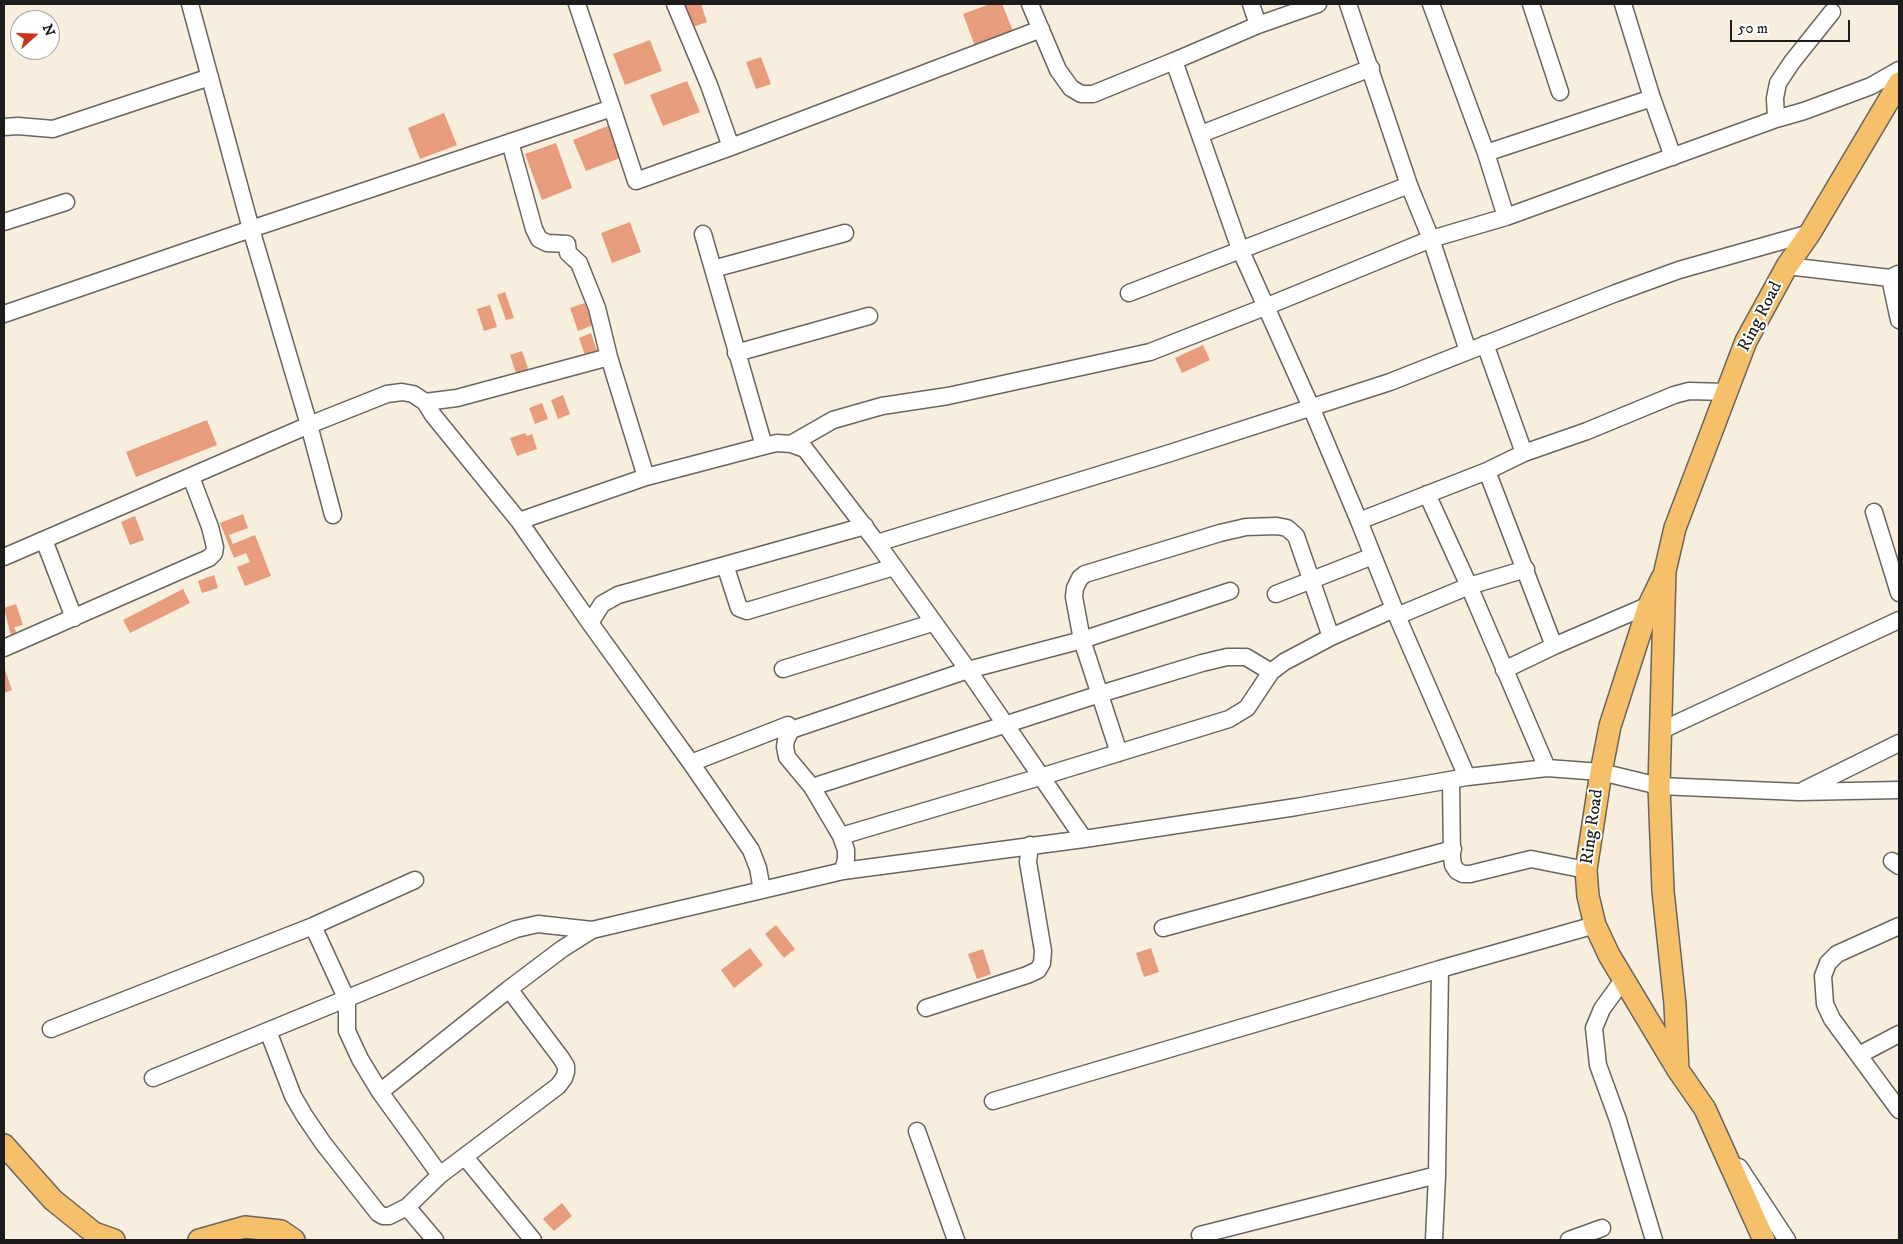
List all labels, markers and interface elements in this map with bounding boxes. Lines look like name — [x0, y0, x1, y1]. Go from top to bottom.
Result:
north arrow — [10, 10, 60, 60]
scale bar — [1733, 10, 1853, 42]
text: 50 m — [1738, 19, 1768, 38]
text: N — [38, 22, 59, 39]
street label: Ring Road — [1734, 278, 1788, 356]
street label: Ring Road — [1577, 788, 1609, 866]

